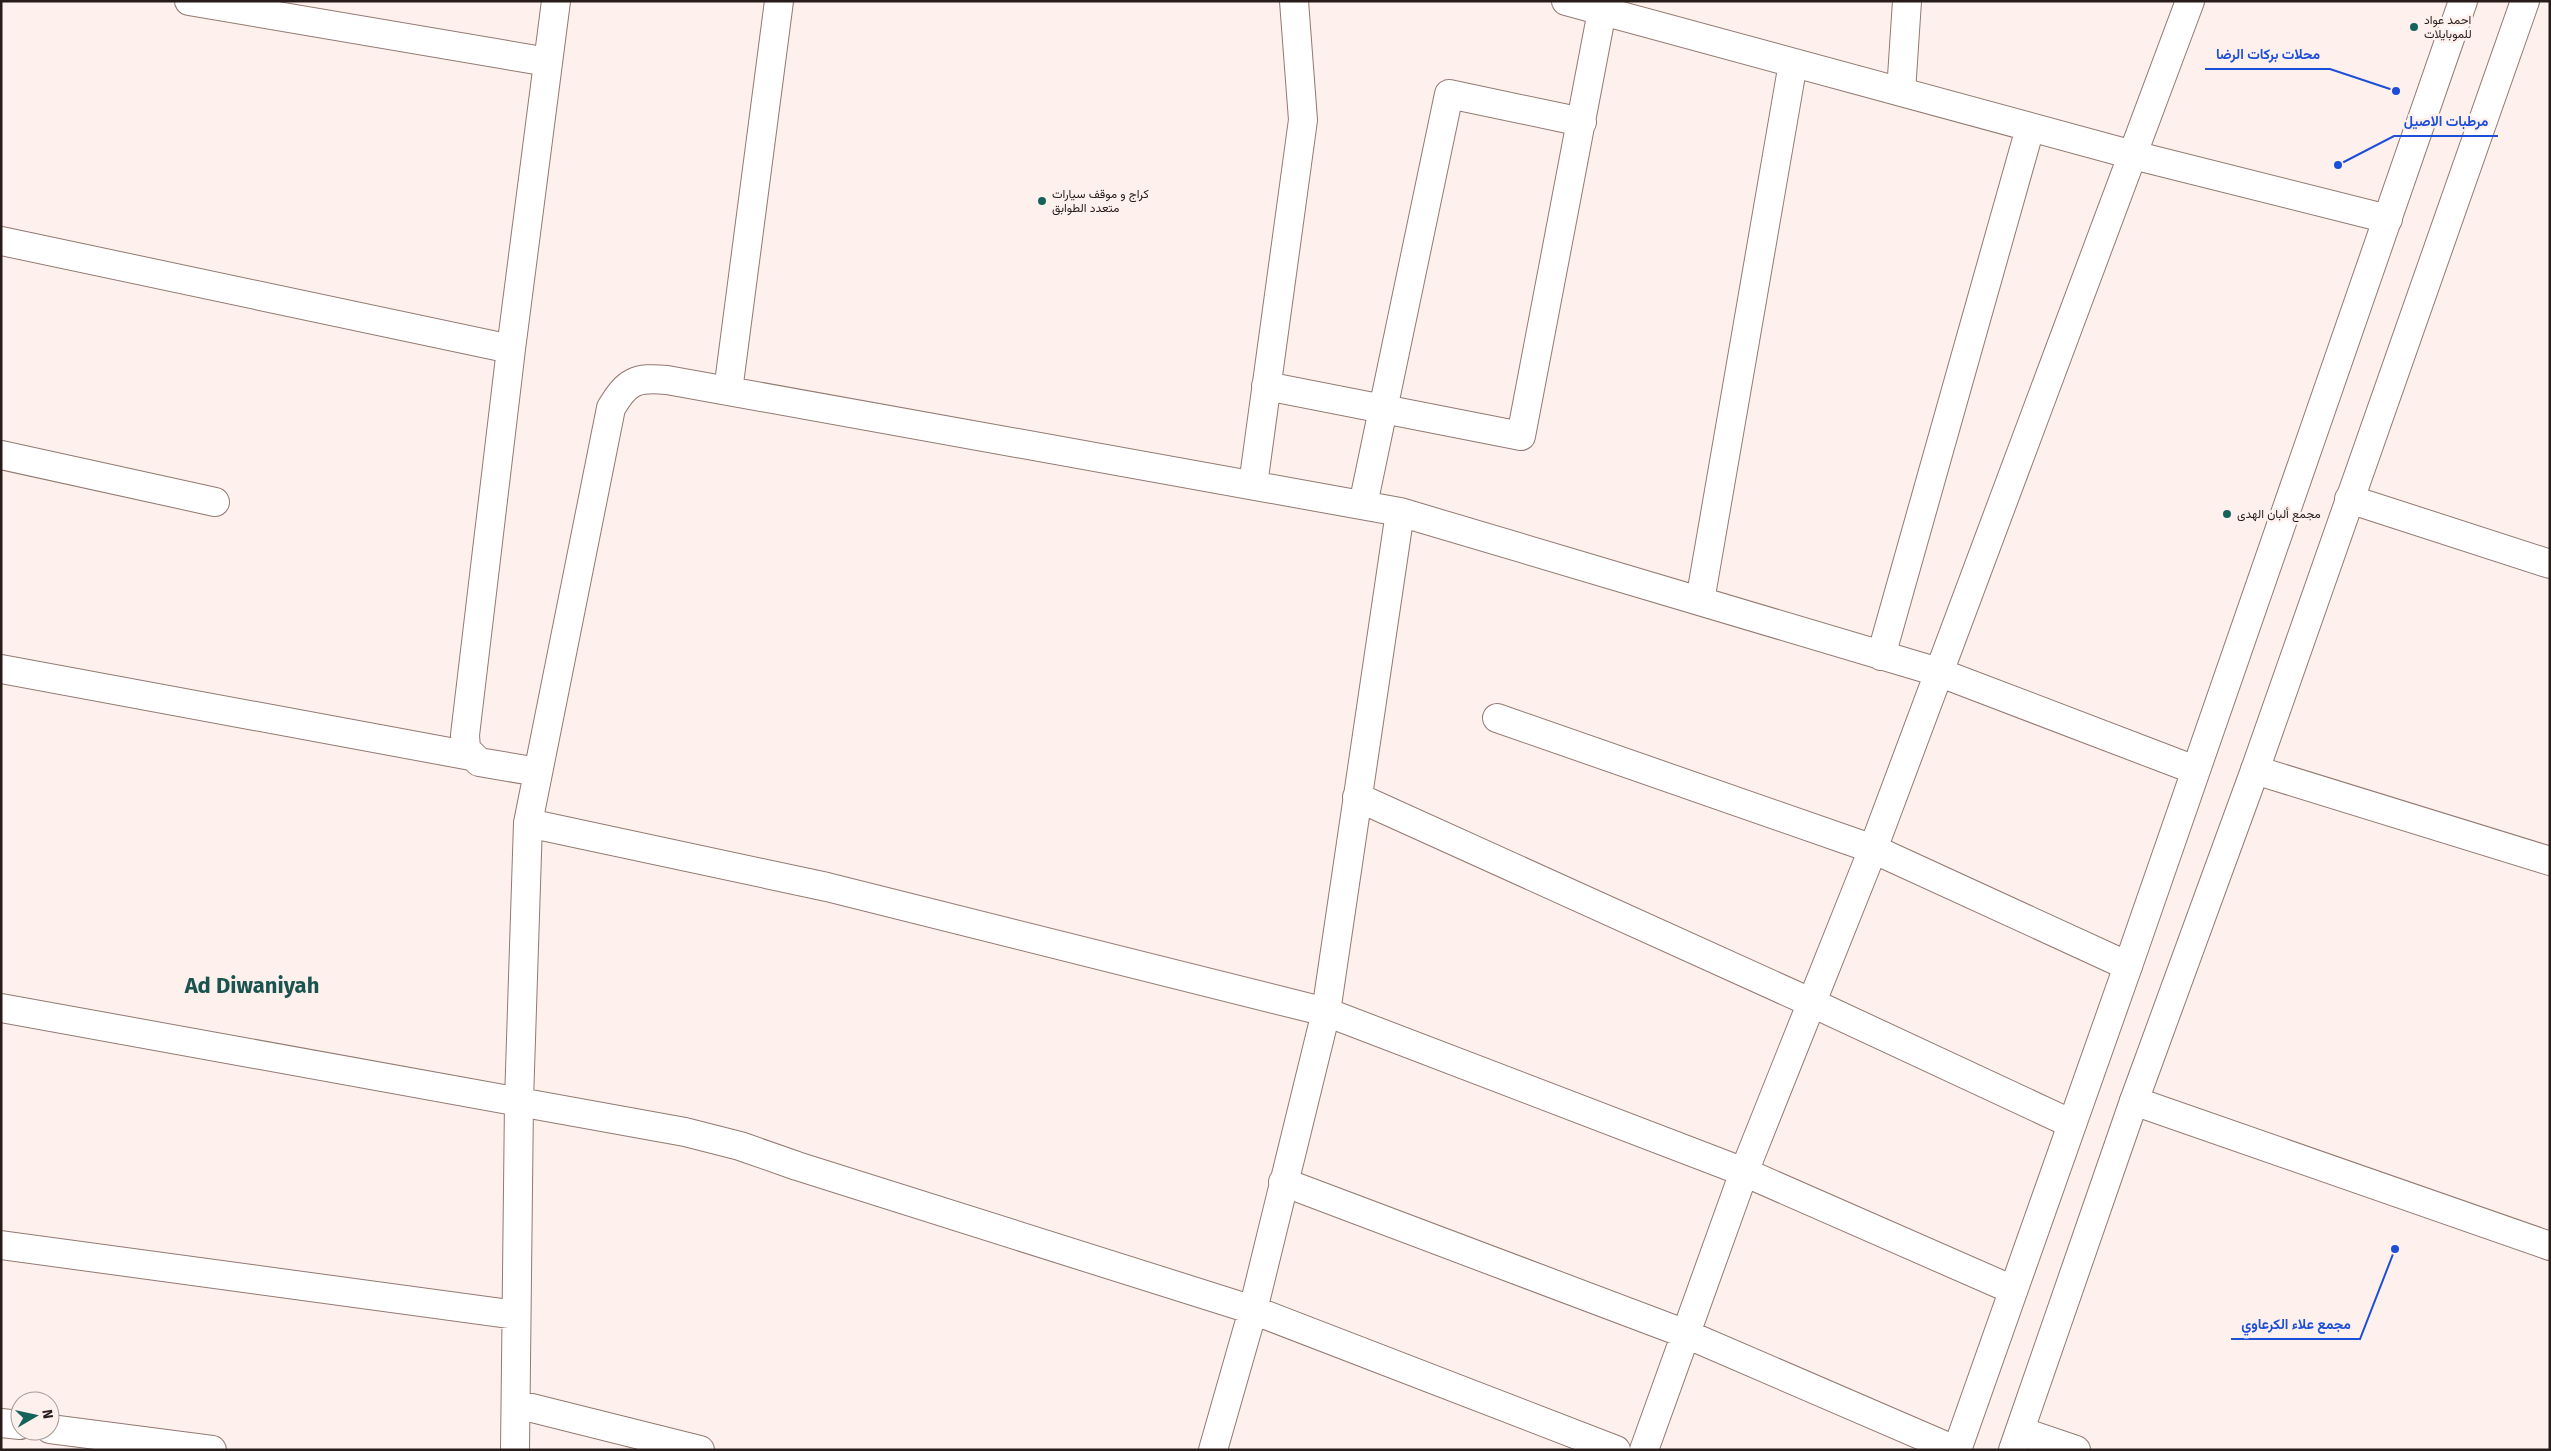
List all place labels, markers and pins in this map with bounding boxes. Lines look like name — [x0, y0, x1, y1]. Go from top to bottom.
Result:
place label: احمد عواد للموبايلات — [2424, 13, 2472, 42]
marker: احمد عواد للموبايلات — [2408, 21, 2420, 33]
callout: محلات بركات الرضا — [2205, 40, 2330, 69]
callout: مرطبات الاصيل — [2394, 107, 2498, 136]
place label: كراج و موقف سيارات متعدد الطوابق — [1052, 187, 1149, 216]
marker: كراج و موقف سيارات متعدد الطوابق — [1036, 195, 1048, 207]
place label: مجمع ألبان الهدى — [2237, 507, 2321, 523]
marker: مجمع ألبان الهدى — [2221, 508, 2233, 520]
callout: مجمع علاء الكرعاوي — [2231, 1310, 2360, 1339]

